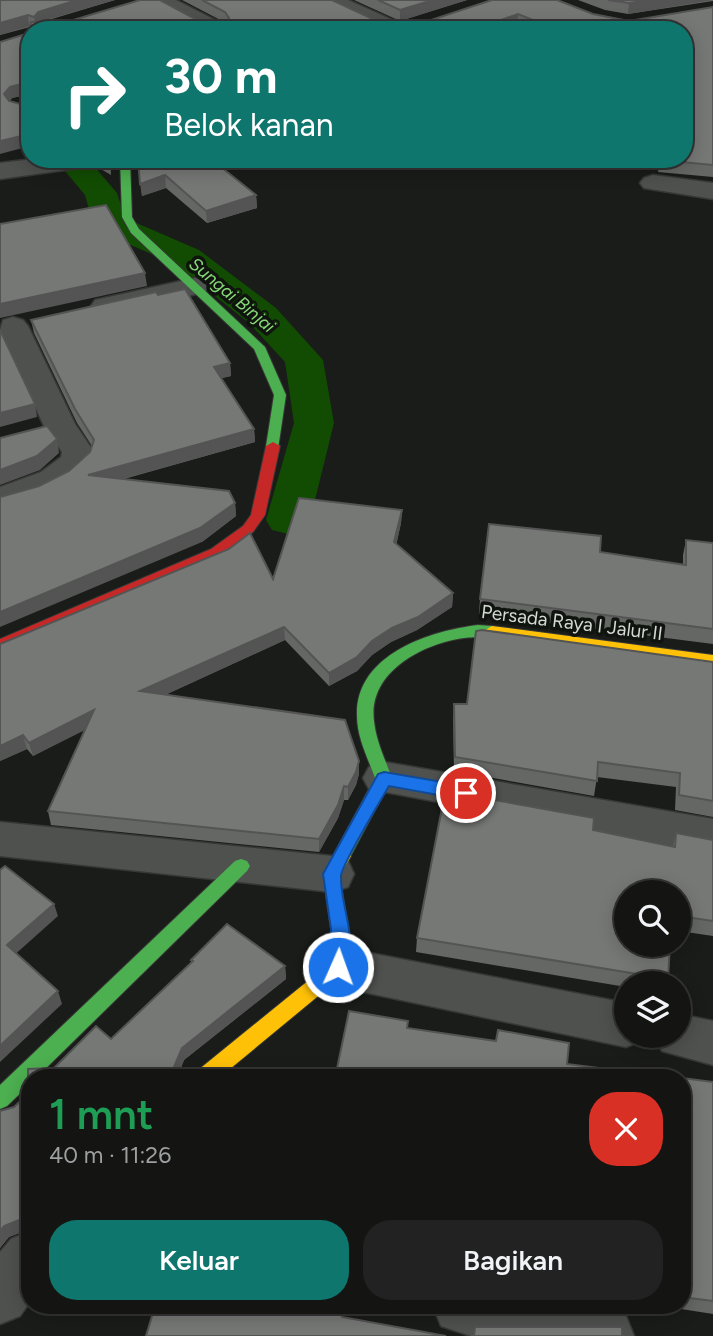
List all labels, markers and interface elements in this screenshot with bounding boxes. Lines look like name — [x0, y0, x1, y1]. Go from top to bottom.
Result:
text: 30 m — [164, 46, 277, 105]
icon: right — [49, 49, 140, 140]
text: Belok kanan — [164, 106, 334, 144]
water label: Sungai Binjai — [185, 253, 280, 338]
street label: Persada Raya I Jalur II — [480, 600, 664, 645]
pin — [436, 763, 496, 823]
icon: arrive — [447, 774, 485, 812]
map controls — [614, 880, 691, 1048]
button: search — [614, 880, 691, 957]
position arrow — [301, 930, 375, 1004]
button: layers — [614, 971, 691, 1048]
text: 1 mnt — [49, 1089, 153, 1140]
button: close — [589, 1092, 663, 1166]
text: 40 m · 11:26 — [49, 1141, 171, 1169]
button: Keluar — [49, 1220, 349, 1300]
button: Bagikan — [363, 1220, 663, 1300]

